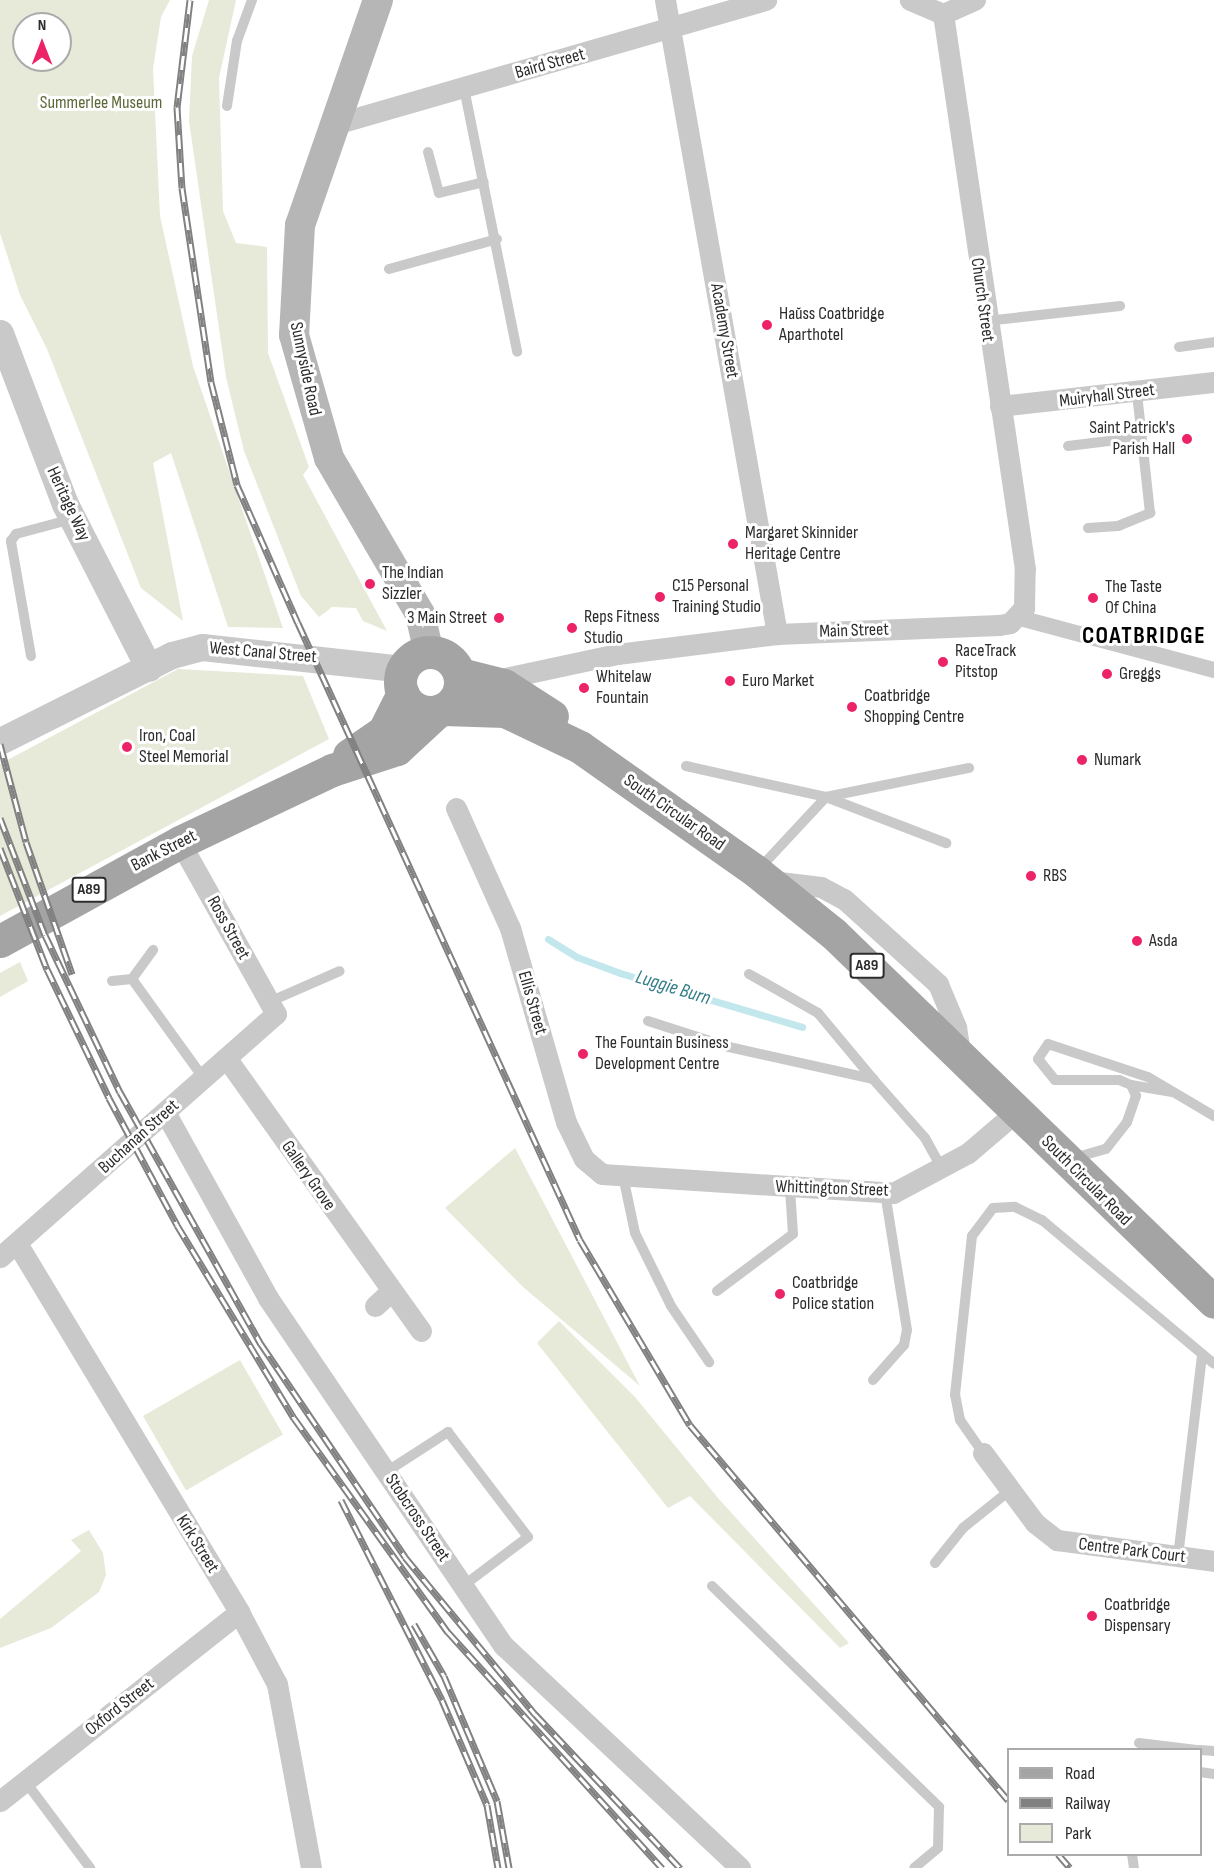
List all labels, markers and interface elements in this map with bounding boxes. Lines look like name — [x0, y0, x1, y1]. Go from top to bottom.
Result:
north arrow — [12, 12, 72, 72]
text: N — [38, 16, 46, 35]
street label: Baird Street — [513, 44, 587, 84]
park label: Summerlee Museum — [40, 92, 162, 114]
street label: Church Street — [965, 257, 999, 343]
street label: Academy Street — [705, 282, 743, 380]
place label: Haŭss Coatbridge Aparthotel — [779, 304, 884, 346]
marker: Haŭss Coatbridge Aparthotel — [760, 318, 774, 332]
street label: Sunnyside Road — [285, 320, 325, 418]
street label: Muiryhall Street — [1058, 379, 1156, 413]
place label: Saint Patrick's Parish Hall — [1089, 418, 1175, 460]
marker: Saint Patrick's Parish Hall — [1180, 432, 1194, 446]
street label: Heritage Way — [41, 463, 95, 545]
place label: Margaret Skinnider Heritage Centre — [745, 523, 858, 566]
marker: Margaret Skinnider Heritage Centre — [726, 537, 740, 551]
place label: The Indian Sizzler — [382, 563, 444, 606]
place label: C15 Personal Training Studio — [672, 576, 761, 618]
marker: The Indian Sizzler — [363, 577, 377, 591]
place label: The Taste Of China — [1105, 577, 1162, 620]
marker: C15 Personal Training Studio — [653, 590, 667, 604]
marker: The Taste Of China — [1086, 591, 1100, 605]
place label: 3 Main Street — [407, 607, 487, 629]
place label: Reps Fitness Studio — [584, 607, 660, 650]
marker: 3 Main Street — [492, 611, 506, 625]
street label: Main Street — [819, 619, 889, 643]
marker: Reps Fitness Studio — [565, 621, 579, 635]
district label: COATBRIDGE — [1082, 622, 1206, 650]
street label: West Canal Street — [208, 638, 318, 668]
place label: RaceTrack Pitstop — [955, 641, 1016, 684]
marker: RaceTrack Pitstop — [936, 655, 950, 669]
place label: Greggs — [1119, 663, 1161, 685]
place label: Whitelaw Fountain — [596, 667, 652, 710]
marker: Greggs — [1100, 667, 1114, 681]
place label: Euro Market — [742, 670, 814, 692]
marker: Euro Market — [723, 674, 737, 688]
marker: Whitelaw Fountain — [577, 681, 591, 695]
place label: Coatbridge Shopping Centre — [864, 686, 964, 728]
marker: Coatbridge Shopping Centre — [845, 700, 859, 714]
place label: Iron, Coal Steel Memorial — [139, 726, 228, 768]
marker: Iron, Coal Steel Memorial — [120, 740, 134, 754]
place label: Numark — [1094, 749, 1141, 771]
marker: Numark — [1075, 753, 1089, 767]
street label: South Circular Road — [619, 770, 729, 856]
street label: Bank Street — [128, 825, 200, 877]
place label: RBS — [1043, 865, 1067, 887]
marker: RBS — [1024, 869, 1038, 883]
road number: A89 — [71, 877, 107, 903]
street label: Ross Street — [202, 893, 254, 963]
place label: Asda — [1149, 930, 1178, 952]
marker: Asda — [1130, 934, 1144, 948]
road number: A89 — [849, 953, 885, 979]
water label: Luggie Burn — [633, 965, 713, 1011]
street label: Ellis Street — [513, 969, 551, 1037]
place label: The Fountain Business Development Centre — [595, 1033, 729, 1076]
marker: The Fountain Business Development Centre — [576, 1047, 590, 1061]
street label: Buchanan Street — [94, 1095, 184, 1179]
street label: South Circular Road — [1036, 1131, 1136, 1231]
street label: Gallery Grove — [276, 1137, 340, 1215]
street label: Whittington Street — [775, 1176, 889, 1202]
place label: Coatbridge Police station — [792, 1273, 874, 1316]
marker: Coatbridge Police station — [773, 1287, 787, 1301]
street label: Stobcross Street — [380, 1470, 454, 1566]
street label: Kirk Street — [171, 1511, 223, 1577]
street label: Centre Park Court — [1077, 1534, 1187, 1568]
place label: Coatbridge Dispensary — [1104, 1595, 1171, 1638]
marker: Coatbridge Dispensary — [1085, 1609, 1099, 1623]
street label: Oxford Street — [81, 1674, 159, 1740]
legend — [1007, 1748, 1202, 1856]
text: Road — [1065, 1763, 1095, 1784]
text: Railway — [1065, 1793, 1110, 1814]
text: Park — [1065, 1823, 1091, 1844]

